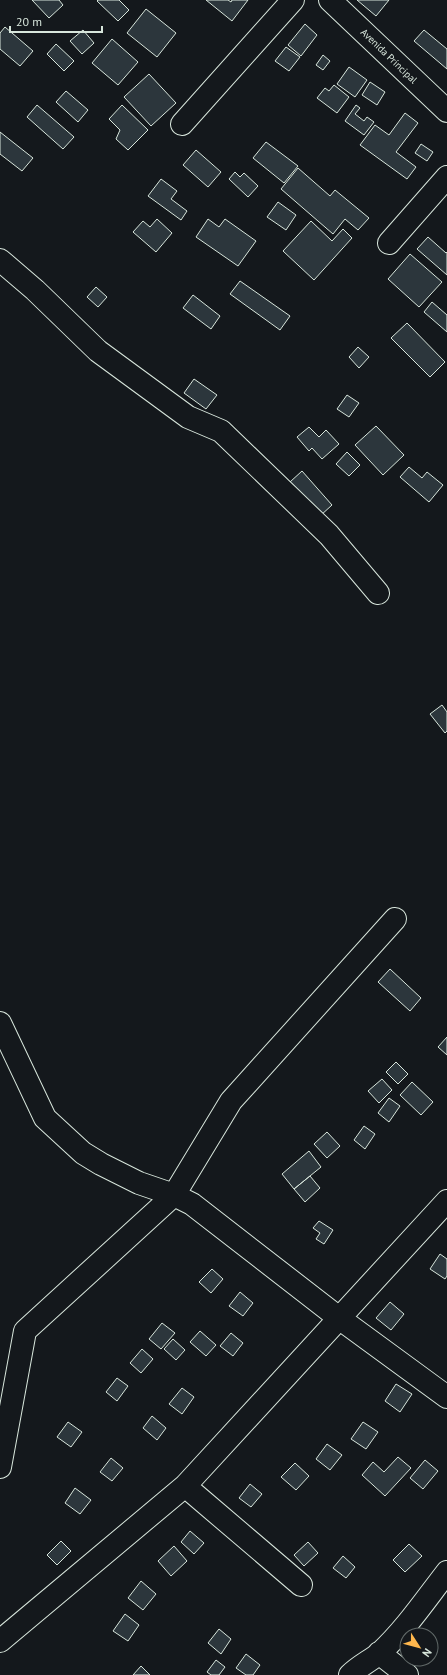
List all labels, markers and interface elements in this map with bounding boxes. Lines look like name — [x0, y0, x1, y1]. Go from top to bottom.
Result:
scale bar — [10, 8, 102, 34]
text: 20 m — [16, 14, 42, 29]
street label: Avenida Principal — [358, 26, 420, 86]
north arrow — [399, 1627, 439, 1667]
text: N — [419, 1646, 435, 1660]

